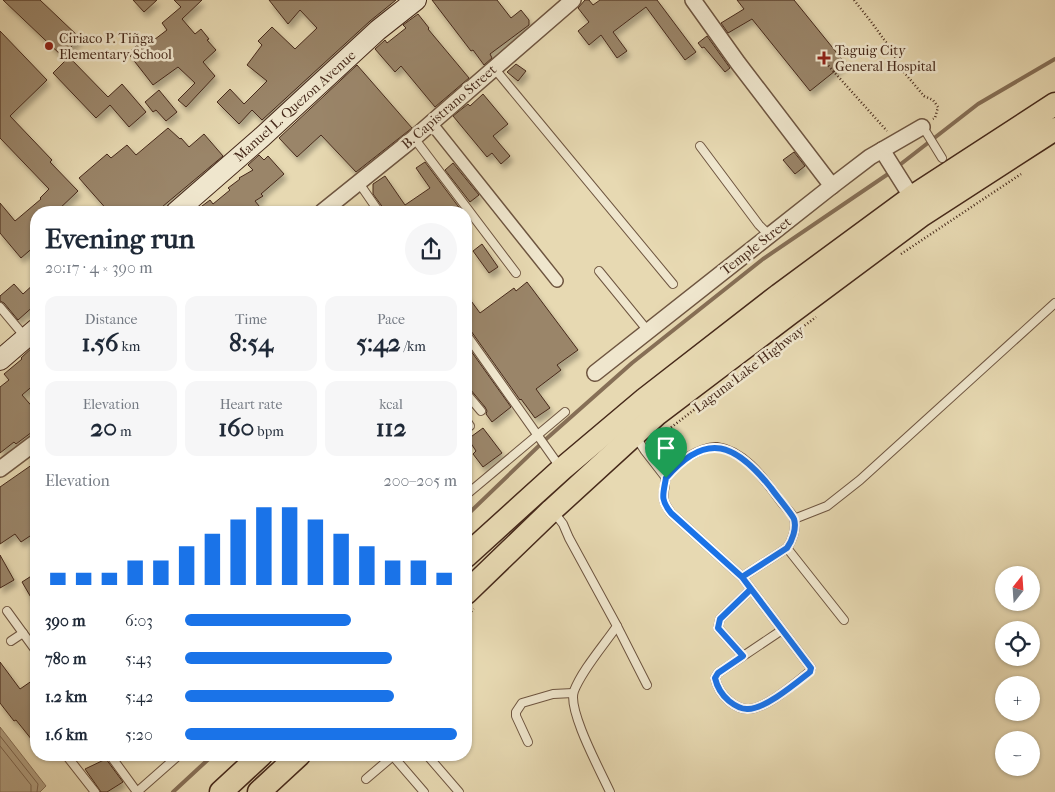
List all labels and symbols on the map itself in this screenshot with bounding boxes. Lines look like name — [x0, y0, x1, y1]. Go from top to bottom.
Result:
place label: Ciriaco P. Tiñga Elementary School — [59, 30, 172, 63]
marker: Ciriaco P. Tiñga Elementary School — [43, 40, 55, 52]
place label: Taguig City General Hospital — [835, 42, 936, 75]
street label: Manuel L. Quezon Avenue — [231, 47, 359, 165]
marker: Taguig City General Hospital — [817, 51, 831, 65]
street label: B. Capistrano Street — [398, 61, 500, 153]
street label: Temple Street — [717, 213, 795, 279]
street label: Laguna Lake Highway — [690, 321, 808, 416]
pin — [645, 427, 687, 478]
north arrow — [995, 566, 1040, 611]

